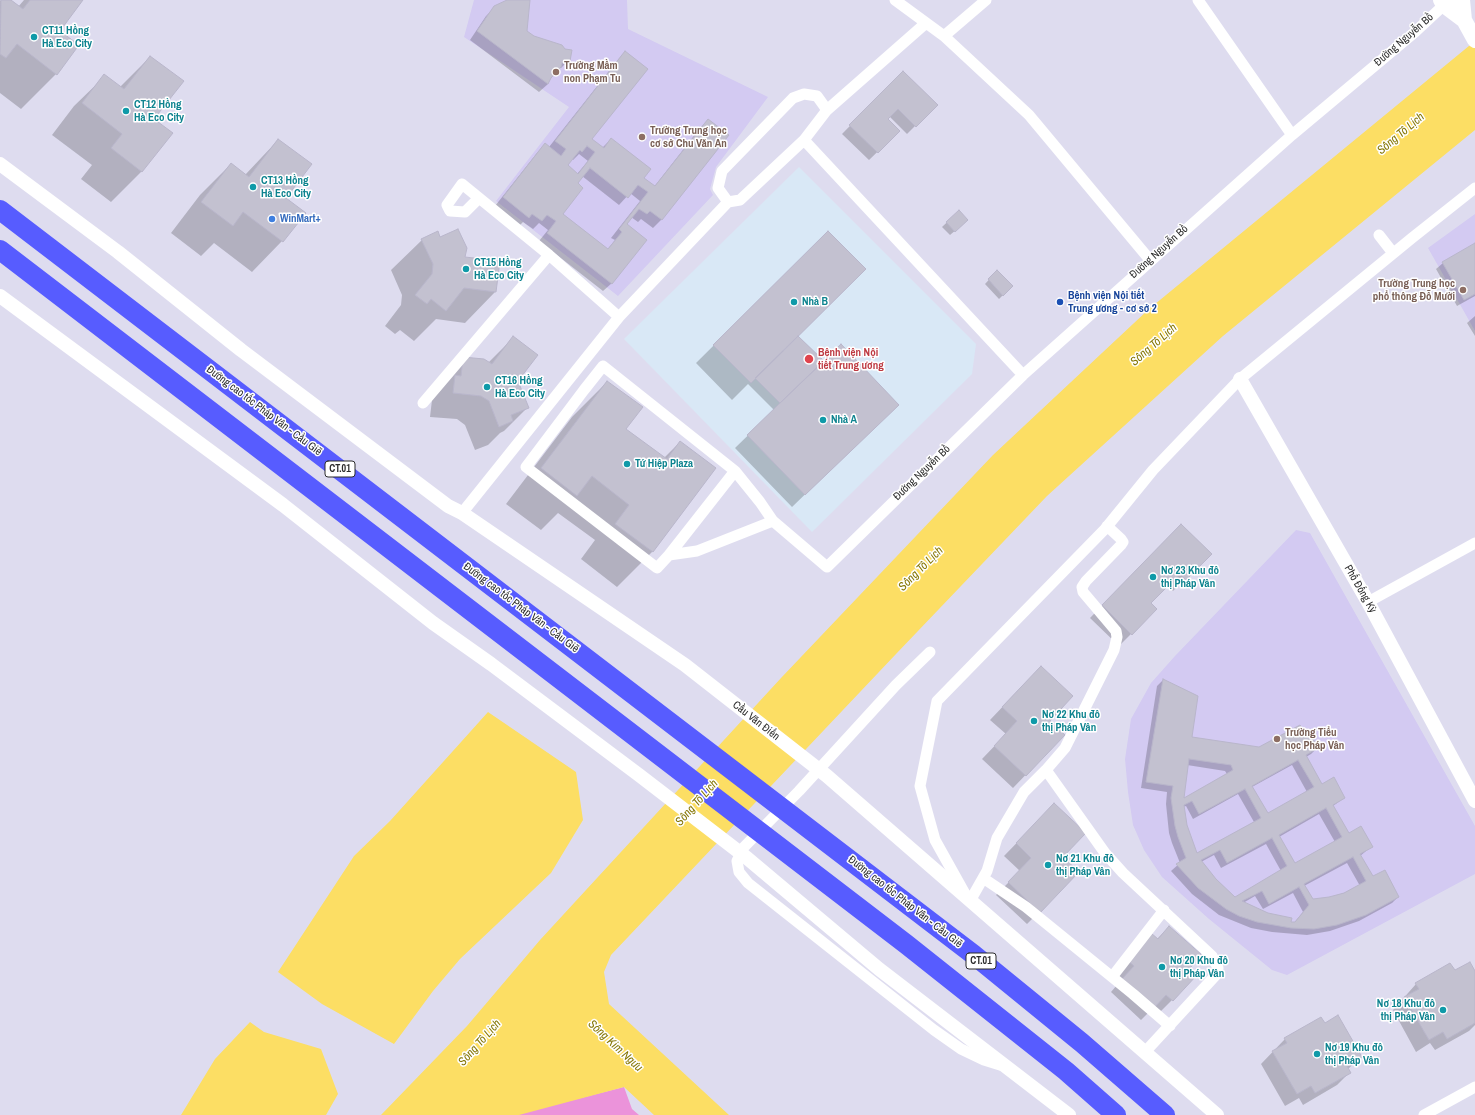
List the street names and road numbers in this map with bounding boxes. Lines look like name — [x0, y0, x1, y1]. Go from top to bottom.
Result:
street label: Đường Nguyễn Bồ — [1372, 11, 1436, 69]
street label: Đường Nguyễn Bồ — [1127, 222, 1191, 282]
street label: Đường cao tốc Pháp Vân - Cầu Giẽ — [204, 363, 324, 459]
street label: Đường Nguyễn Bồ — [891, 443, 953, 503]
road number: CT.01 — [325, 461, 355, 477]
street label: Đường cao tốc Pháp Vân - Cầu Giẽ — [461, 560, 581, 656]
street label: Phố Đống Kỳ — [1341, 563, 1379, 615]
street label: Cầu Văn Điển — [730, 699, 782, 743]
street label: Đường cao tốc Pháp Vân - Cầu Giẽ — [845, 853, 965, 951]
road number: CT.01 — [966, 953, 996, 969]

